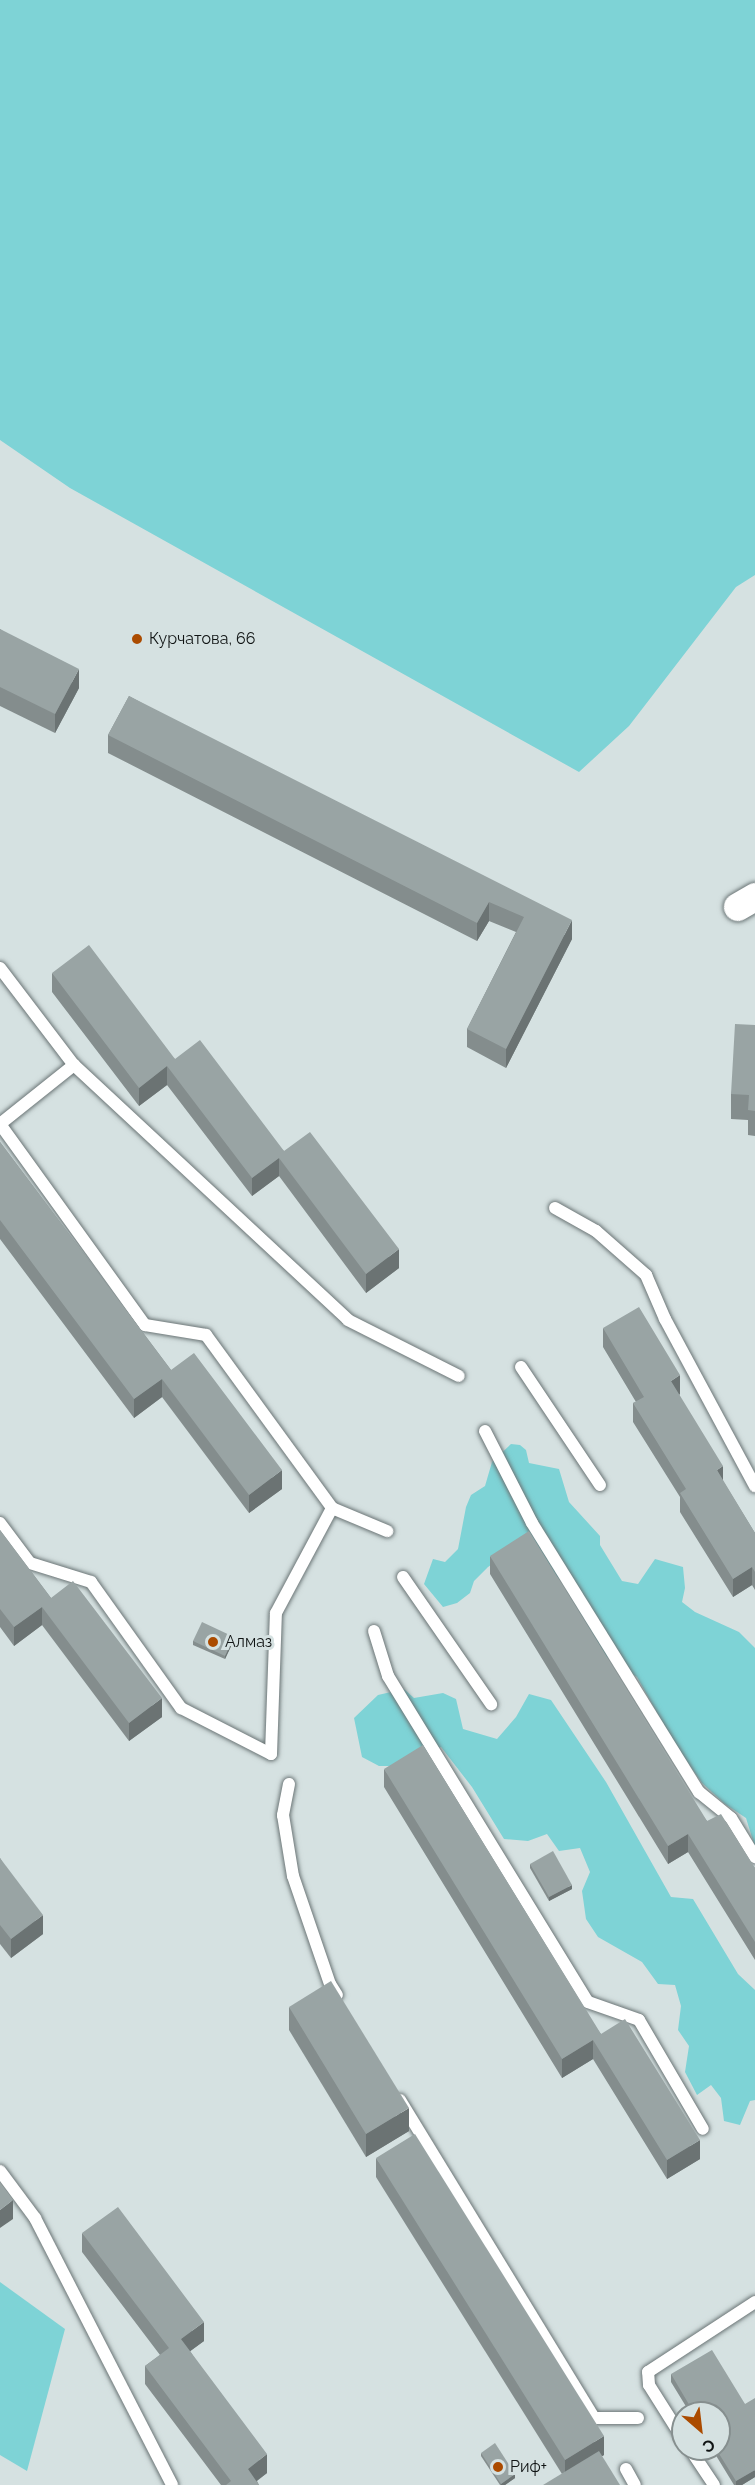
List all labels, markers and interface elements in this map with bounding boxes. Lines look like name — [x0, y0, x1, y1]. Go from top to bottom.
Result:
place label: Курчатова, 66 — [149, 629, 255, 649]
marker: Курчатова, 66 — [130, 632, 144, 646]
place label: Алмаз — [225, 1632, 272, 1652]
marker: Алмаз — [206, 1635, 220, 1649]
north arrow — [671, 2401, 731, 2461]
text: С — [699, 2435, 718, 2457]
place label: Риф+ — [510, 2457, 547, 2477]
marker: Риф+ — [491, 2460, 505, 2474]

